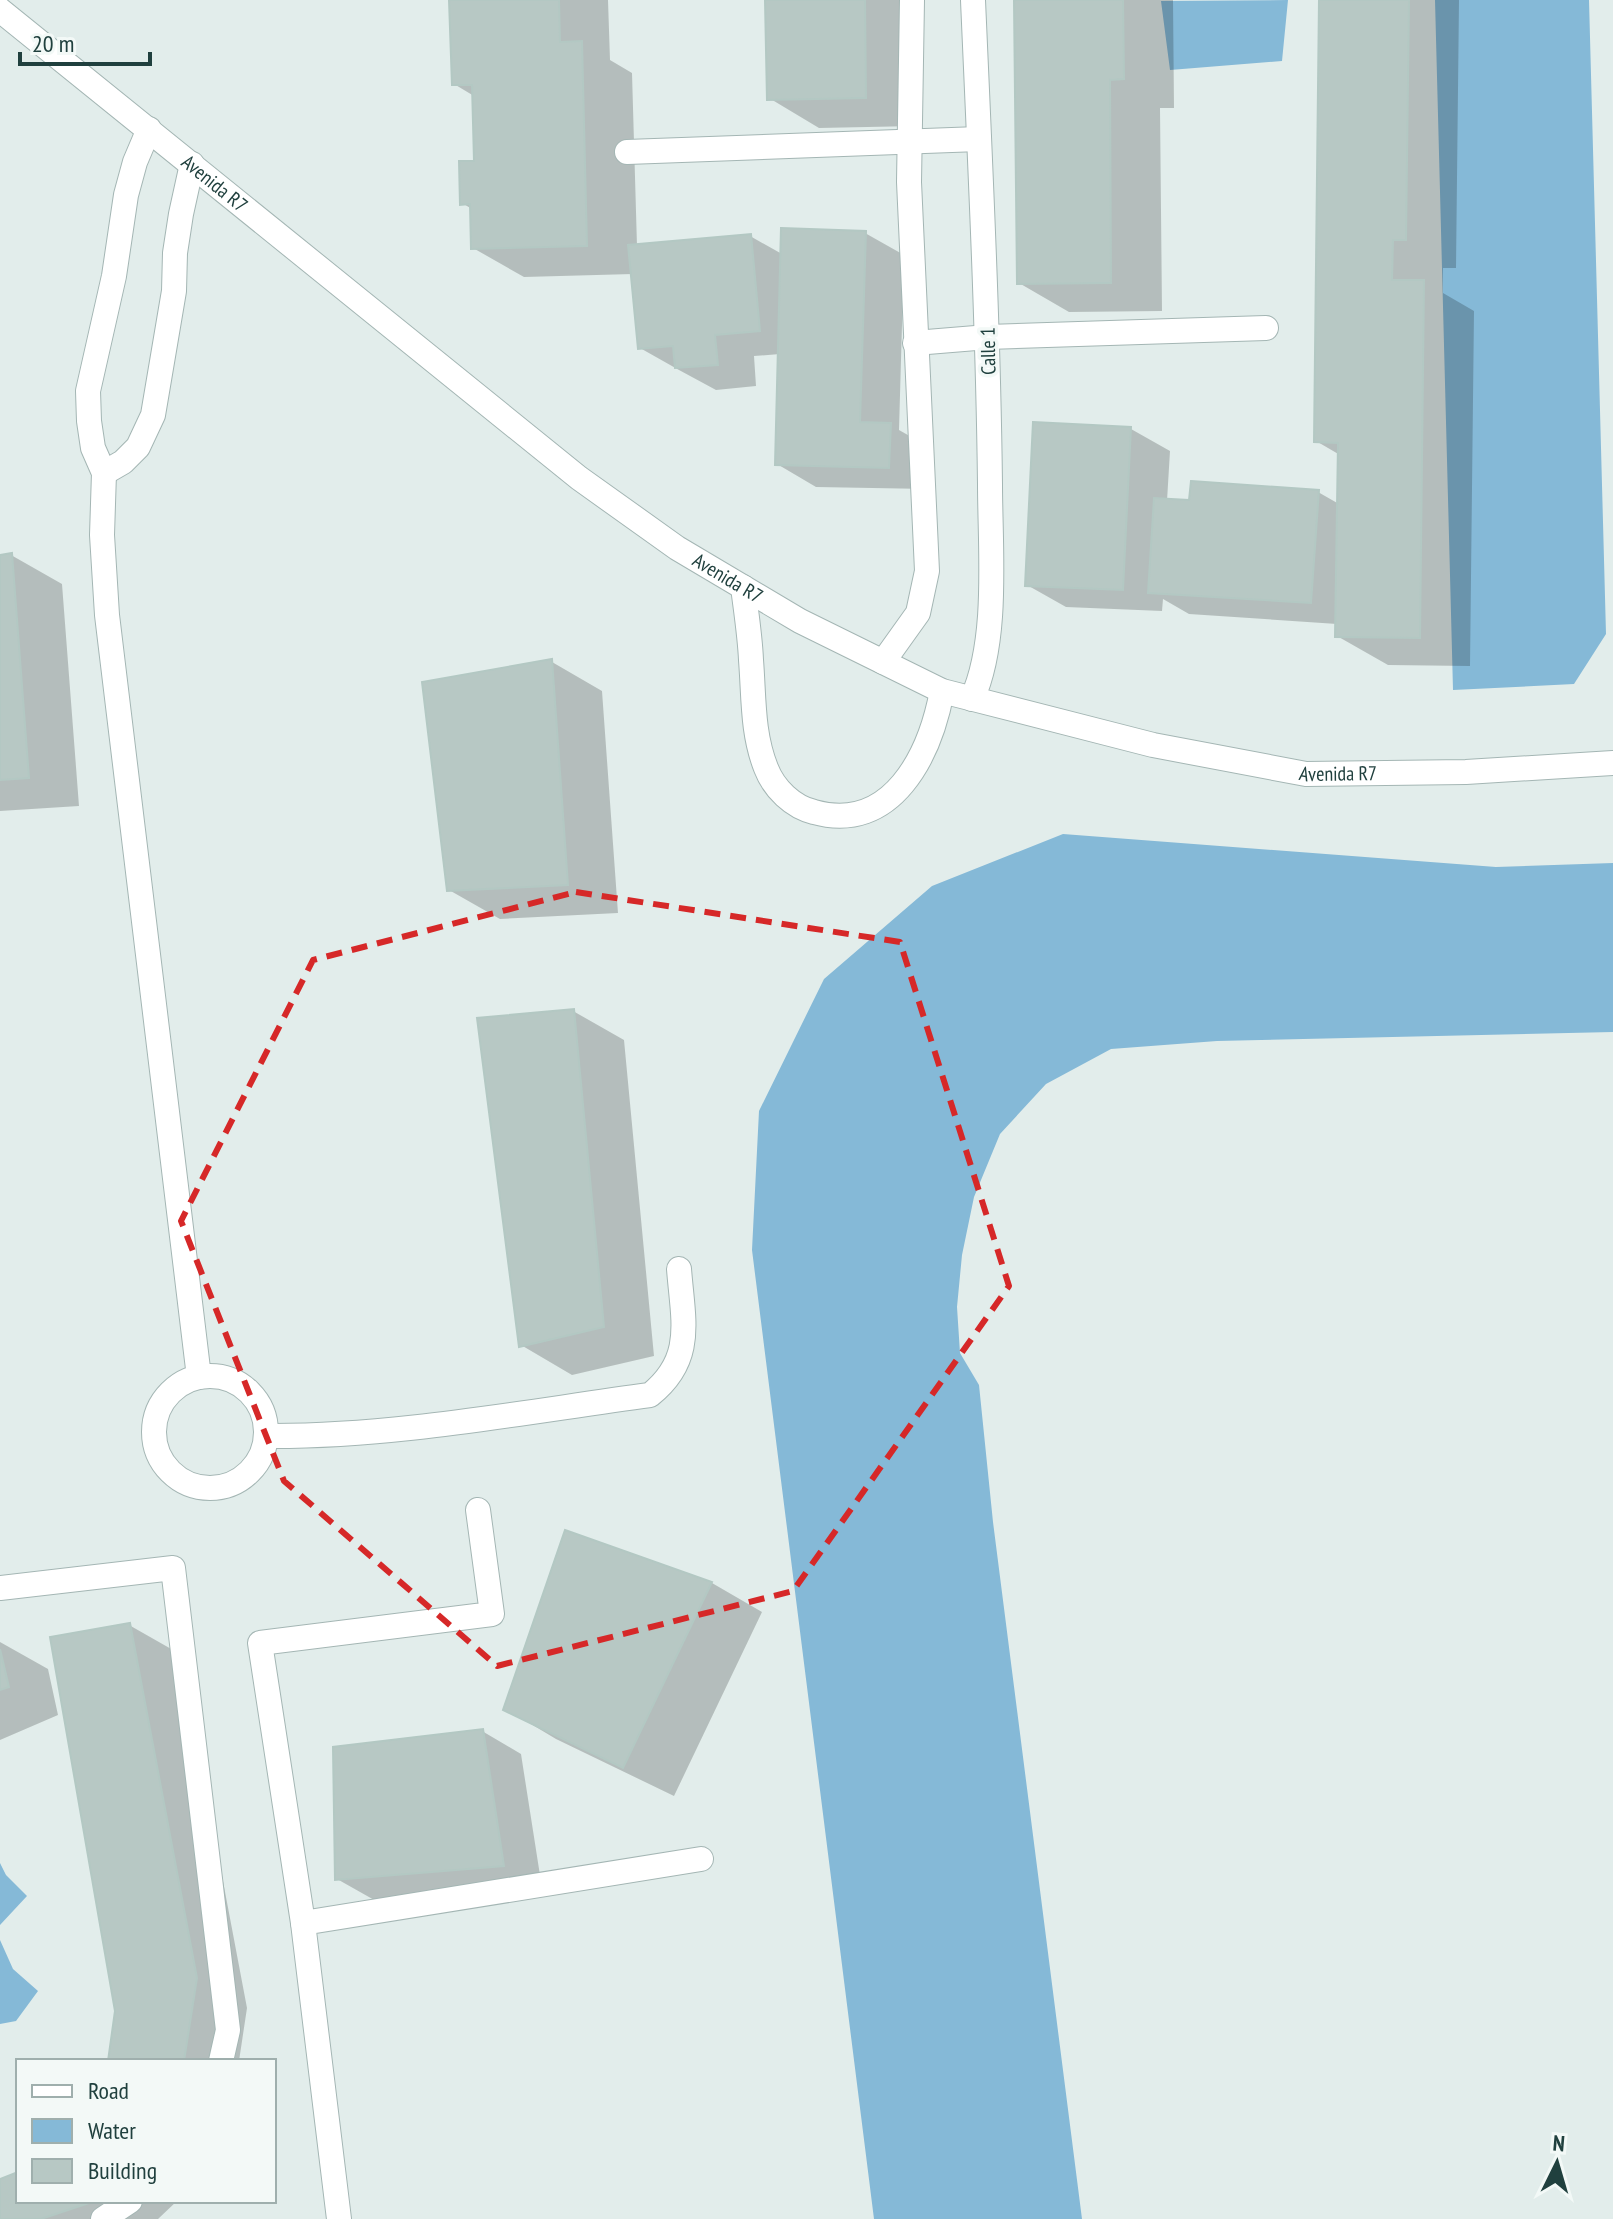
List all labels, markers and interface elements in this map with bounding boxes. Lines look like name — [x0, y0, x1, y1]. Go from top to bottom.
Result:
scale bar — [20, 16, 150, 66]
text: 20 m — [32, 28, 74, 59]
street label: Avenida R7 — [176, 149, 253, 218]
street label: Calle 1 — [975, 327, 1001, 375]
street label: Avenida R7 — [688, 547, 768, 609]
street label: Avenida R7 — [1297, 760, 1377, 787]
legend — [16, 2059, 276, 2203]
text: Road — [88, 2075, 129, 2106]
text: Water — [88, 2115, 136, 2146]
north arrow — [1517, 2123, 1597, 2203]
text: N — [1552, 2129, 1566, 2158]
text: Building — [88, 2155, 157, 2186]

